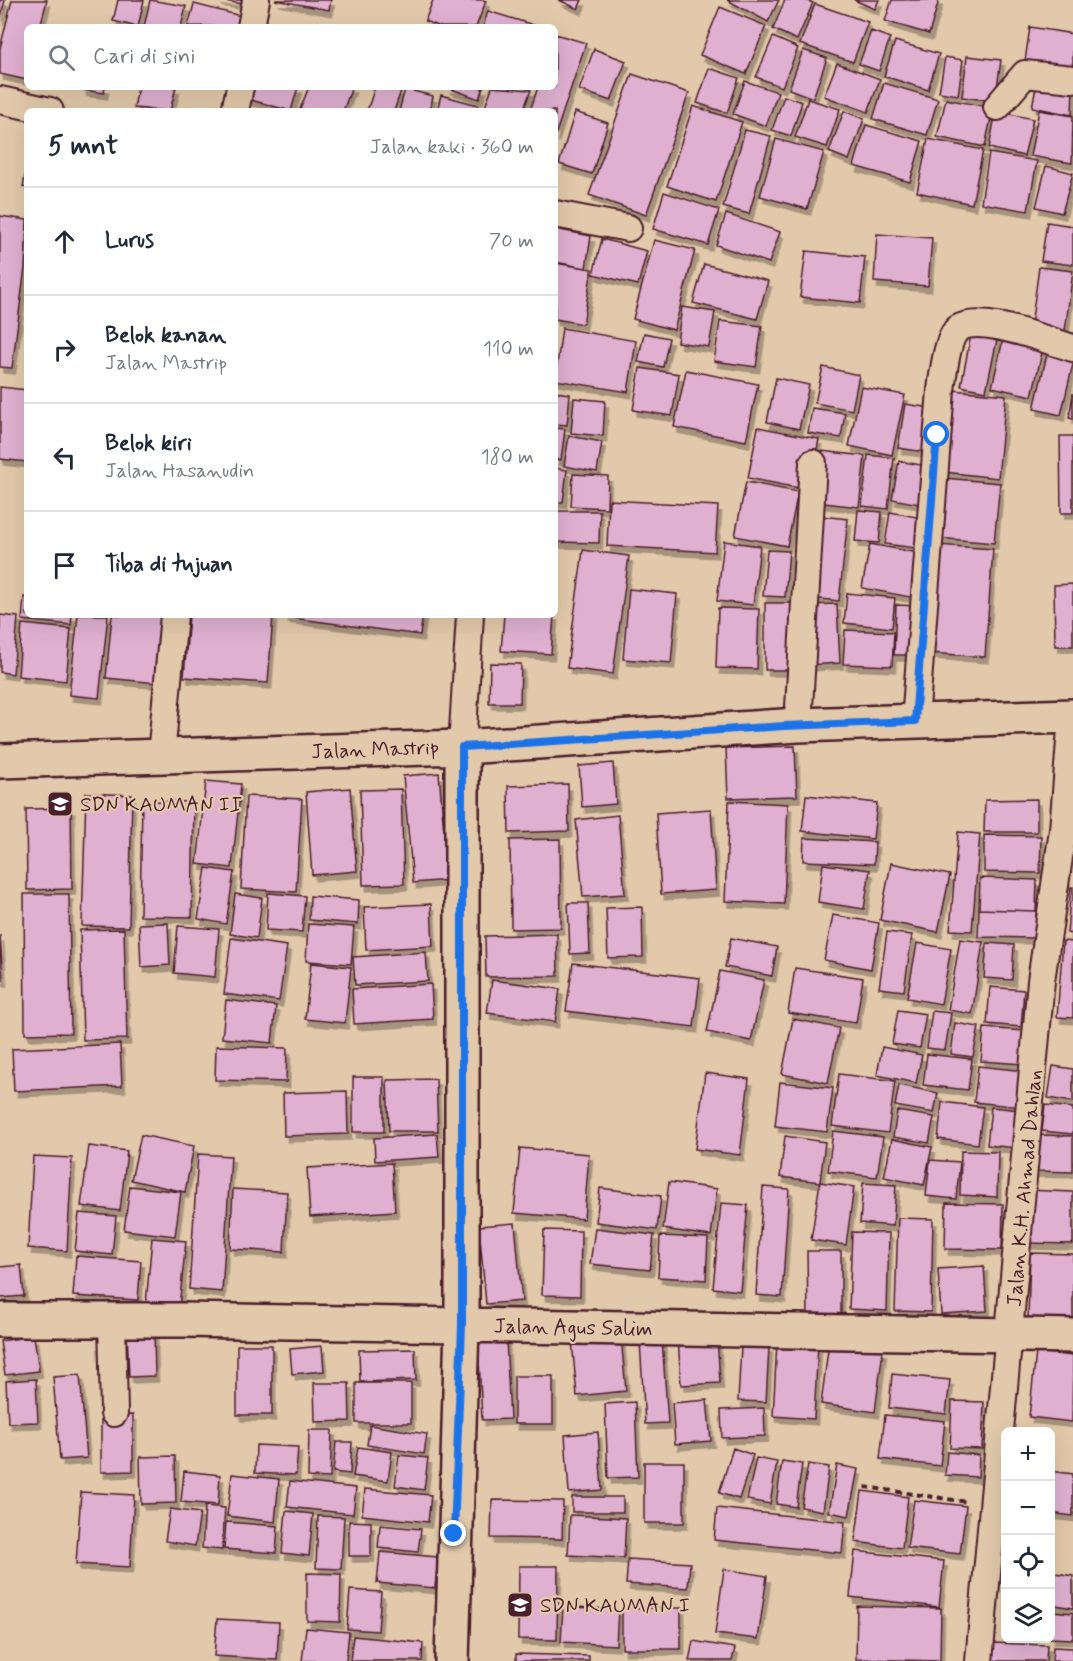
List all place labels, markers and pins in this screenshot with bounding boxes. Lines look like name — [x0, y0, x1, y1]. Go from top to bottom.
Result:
school or university icon: SDN KAUMAN II — [45, 789, 75, 819]
place label: SDN KAUMAN II — [80, 791, 242, 819]
school or university icon: SDN KAUMAN I — [505, 1590, 535, 1620]
place label: SDN KAUMAN I — [540, 1592, 690, 1620]

